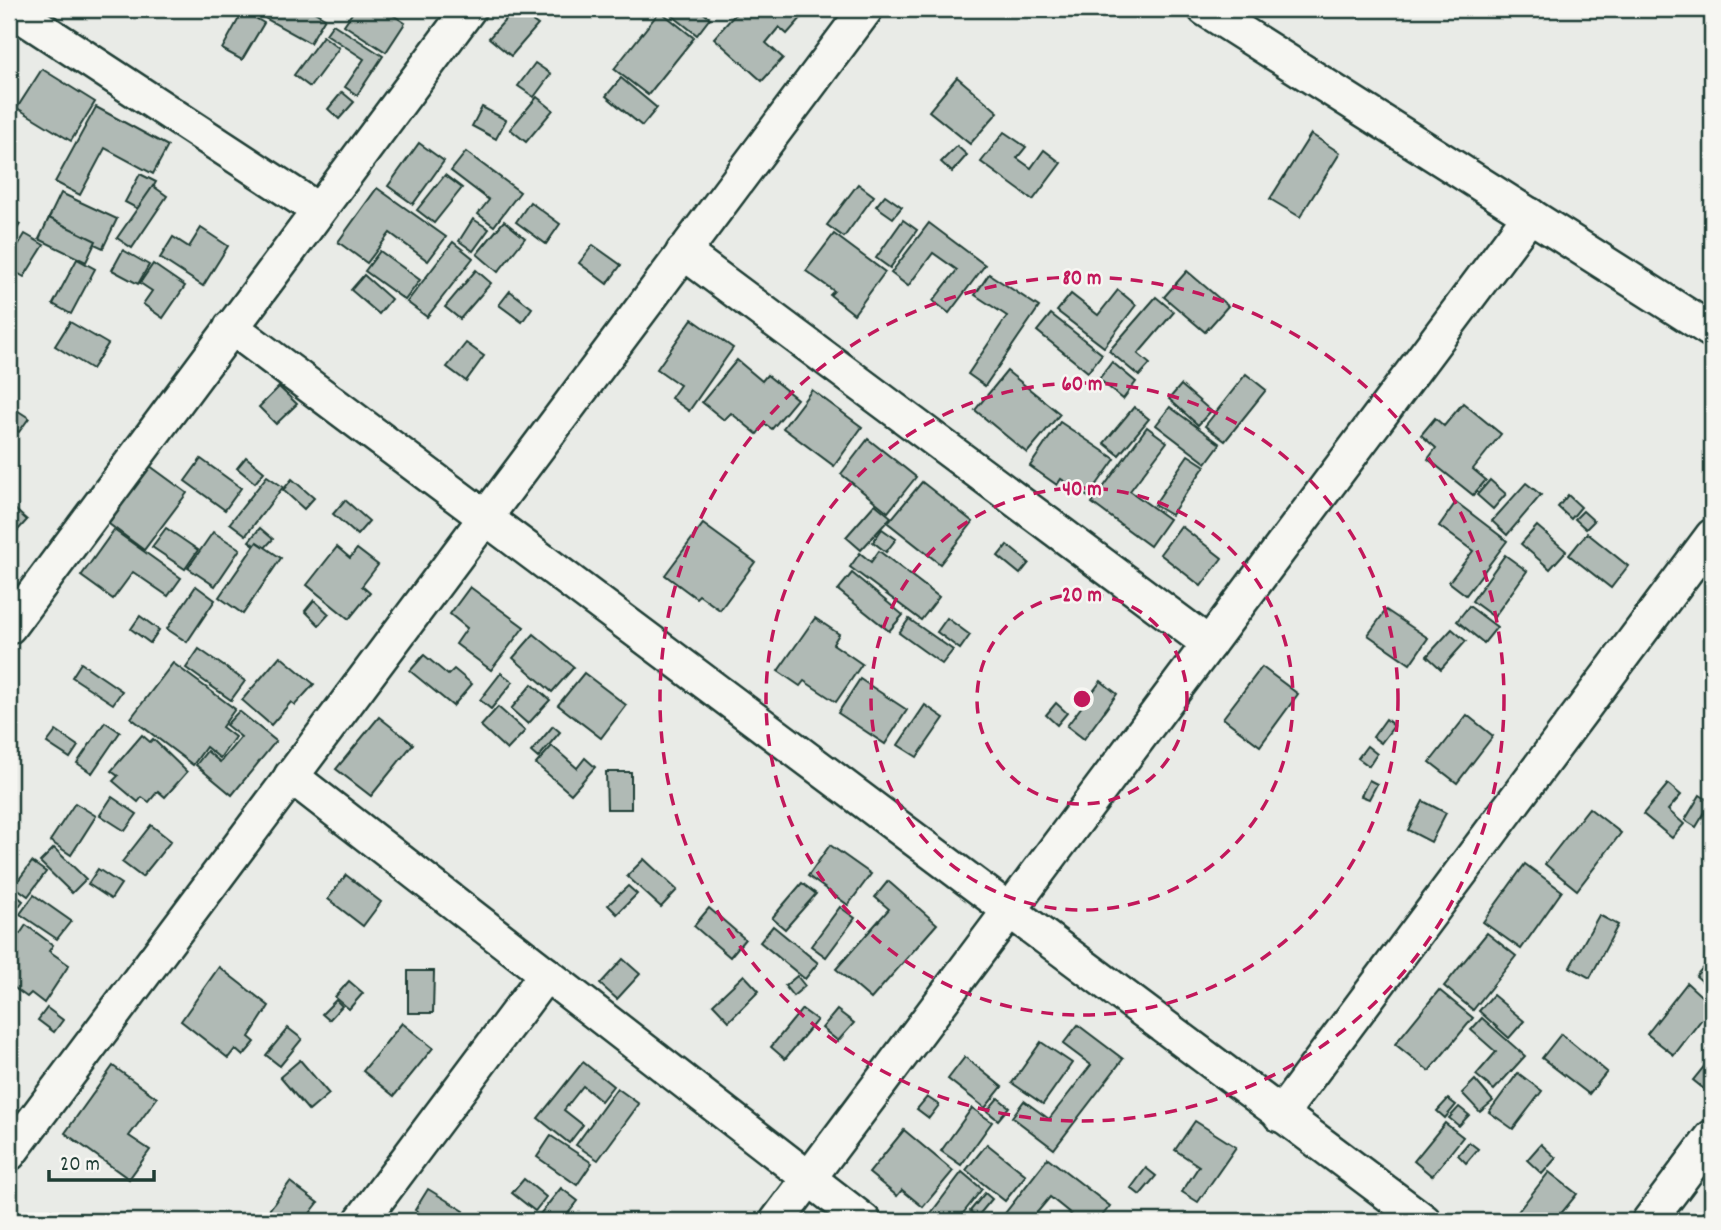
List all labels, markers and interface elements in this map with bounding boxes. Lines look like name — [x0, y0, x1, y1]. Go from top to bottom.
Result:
text: 80 m — [1062, 265, 1102, 295]
text: 60 m — [1062, 371, 1102, 401]
text: 40 m — [1062, 476, 1102, 506]
text: 20 m — [1062, 582, 1102, 612]
centre of rings — [1070, 687, 1094, 711]
scale bar — [49, 1139, 154, 1183]
text: 20 m — [60, 1151, 100, 1181]

